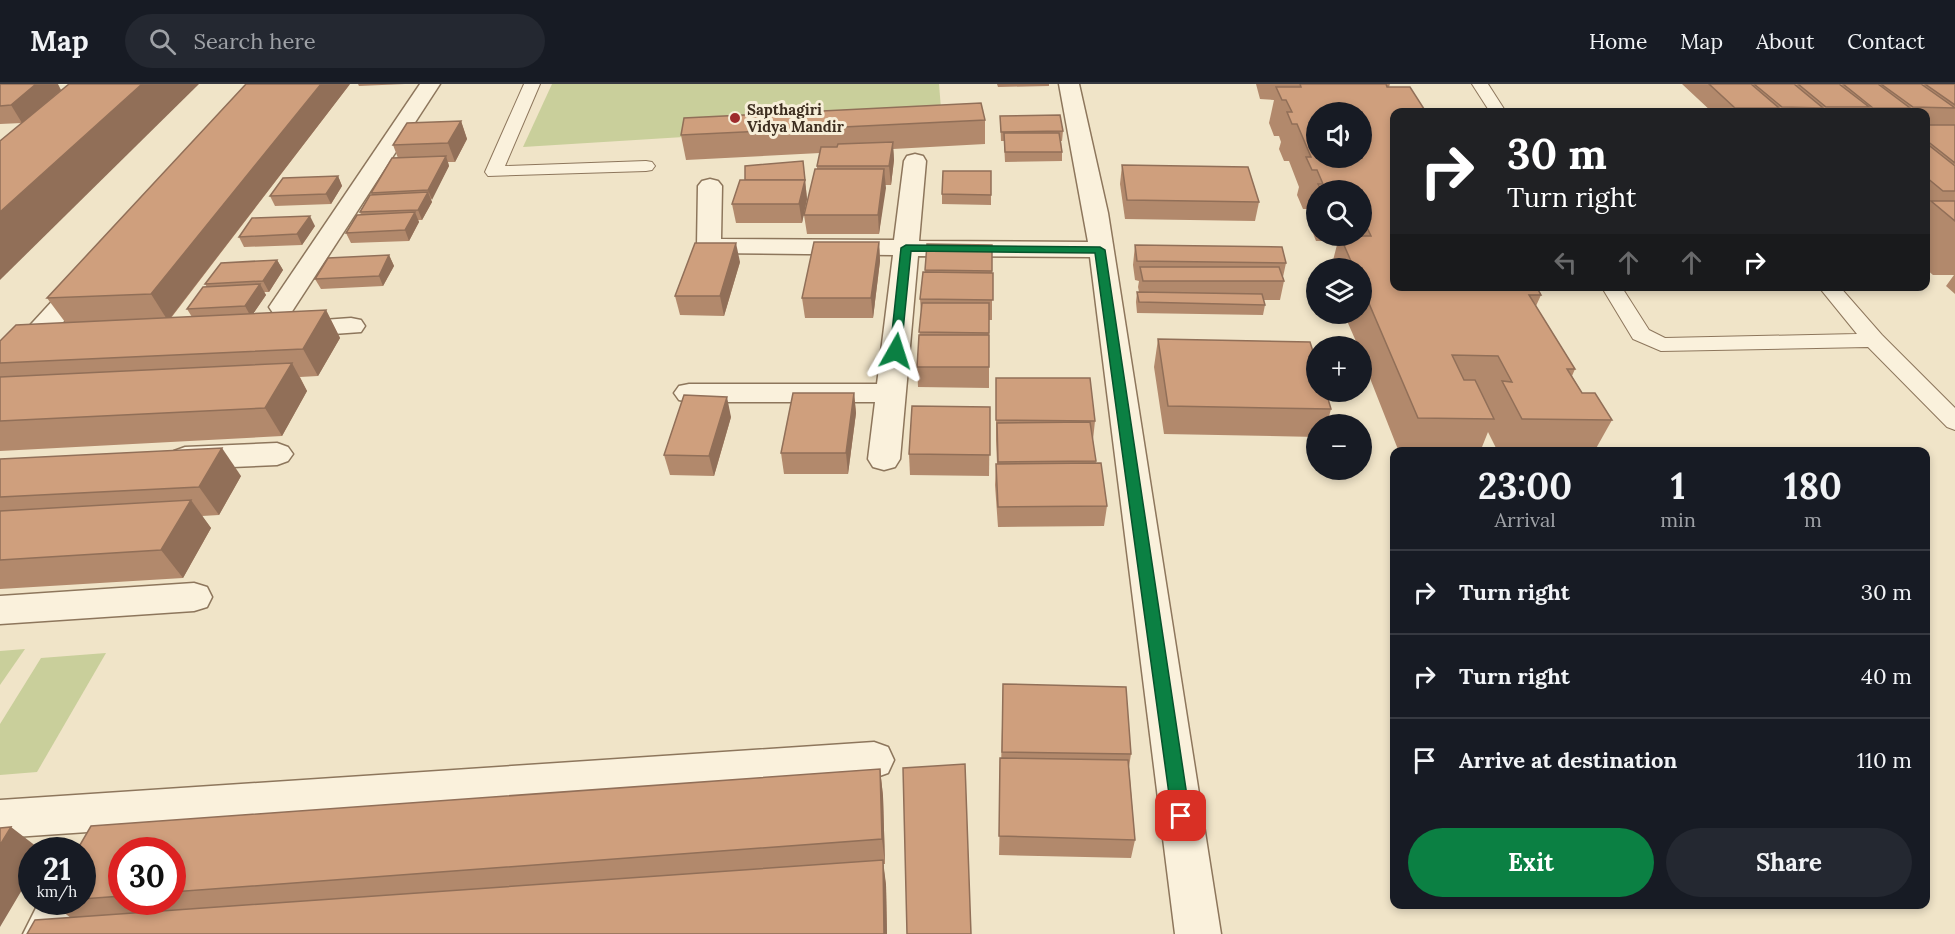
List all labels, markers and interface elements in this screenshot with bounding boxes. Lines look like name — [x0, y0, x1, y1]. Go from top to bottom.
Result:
search box — [125, 14, 545, 68]
text: Map — [30, 23, 89, 59]
icon: search — [146, 25, 179, 58]
text: Search here — [194, 27, 316, 55]
text: Home — [1589, 28, 1647, 55]
text: Map — [1680, 28, 1723, 55]
text: About — [1756, 28, 1814, 55]
text: Contact — [1847, 28, 1925, 55]
place label: Sapthagiri Vidya Mandir — [747, 100, 845, 136]
map controls — [1306, 102, 1372, 480]
button: sound — [1306, 102, 1372, 168]
marker: Sapthagiri Vidya Mandir — [728, 111, 742, 125]
text: 30 m — [1507, 127, 1607, 181]
icon: right — [1408, 132, 1486, 210]
button: search — [1306, 180, 1372, 246]
text: Turn right — [1507, 180, 1636, 214]
icon: left — [1549, 246, 1582, 279]
icon: ahead — [1612, 246, 1645, 279]
icon: ahead — [1675, 246, 1708, 279]
icon: right — [1738, 246, 1771, 279]
button: layers — [1306, 258, 1372, 324]
position arrow — [864, 319, 928, 383]
button: + — [1306, 336, 1372, 402]
button: − — [1306, 414, 1372, 480]
text: 23:00 — [1478, 463, 1572, 509]
text: 1 — [1671, 463, 1685, 509]
text: 180 — [1784, 463, 1842, 509]
text: Arrival — [1495, 507, 1556, 532]
text: min — [1660, 507, 1696, 532]
text: m — [1804, 507, 1822, 532]
icon: right — [1408, 576, 1441, 609]
text: Turn right — [1459, 578, 1570, 606]
text: 30 m — [1861, 578, 1912, 606]
icon: right — [1408, 660, 1441, 693]
text: Turn right — [1459, 662, 1570, 690]
text: 40 m — [1861, 662, 1912, 690]
icon: arrive — [1408, 744, 1441, 777]
text: Arrive at destination — [1459, 746, 1677, 774]
text: 110 m — [1857, 746, 1912, 774]
pin — [1155, 790, 1206, 841]
icon: arrive — [1164, 799, 1197, 832]
button: Exit — [1408, 828, 1654, 897]
button: Share — [1666, 828, 1912, 897]
speed limit sign: 30 — [108, 837, 186, 915]
text: 21 — [43, 850, 71, 888]
text: km/h — [37, 882, 77, 901]

